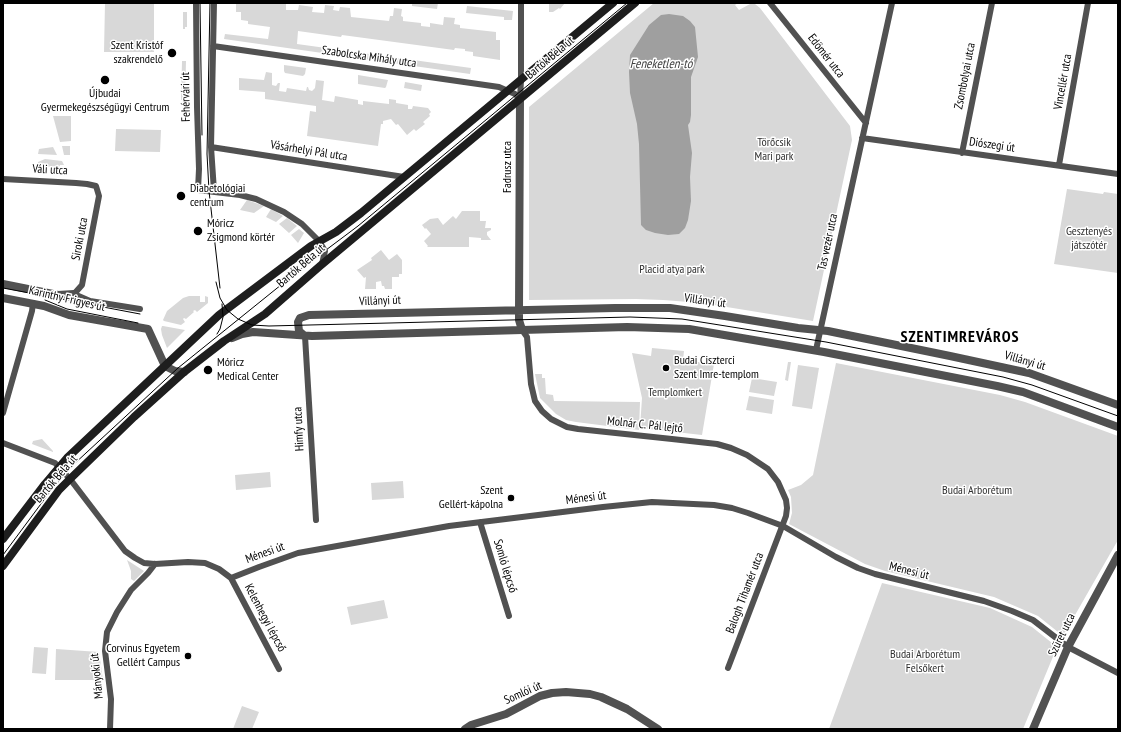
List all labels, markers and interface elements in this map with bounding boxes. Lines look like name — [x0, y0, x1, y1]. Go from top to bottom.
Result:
street label: Edömér utca — [804, 31, 848, 81]
street label: Bartók Béla út — [523, 34, 577, 82]
place label: Szent Kristóf szakrendelő — [111, 39, 163, 67]
street label: Zsombolyai utca — [952, 42, 978, 110]
street label: Szabolcska Mihály utca — [321, 43, 417, 71]
marker: Szent Kristóf szakrendelő — [166, 47, 178, 59]
street label: Vincellér utca — [1051, 53, 1075, 111]
water label: Feneketlen-tó — [630, 56, 692, 72]
street label: Fehérvári út — [178, 72, 194, 122]
marker: Újbudai Gyermekegészségügyi Centrum — [99, 74, 111, 86]
place label: Újbudai Gyermekegészségügyi Centrum — [41, 87, 169, 115]
street label: Diószegi út — [968, 135, 1016, 155]
park label: Törőcsik Mari park — [755, 136, 793, 164]
street label: Vásárhelyi Pál utca — [269, 138, 349, 164]
street label: Fadrusz utca — [501, 141, 515, 193]
street label: Váli utca — [32, 162, 68, 178]
place label: Diabetológiai centrum — [190, 182, 245, 210]
marker: Diabetológiai centrum — [175, 190, 187, 202]
street label: Tas vezér utca — [815, 212, 841, 272]
street label: Siroki utca — [69, 216, 91, 262]
place label: Móricz Zsigmond körtér — [207, 217, 275, 245]
marker: Móricz Zsigmond körtér — [192, 225, 204, 237]
park label: Gesztenyés játszótér — [1066, 225, 1112, 253]
street label: Bartók Béla út — [274, 241, 328, 291]
park label: Placid atya park — [639, 263, 705, 277]
street label: Karinthy Frigyes út — [27, 283, 107, 315]
street label: Villányi út — [683, 291, 727, 311]
street label: Villányi út — [359, 293, 401, 309]
district label: SZENTIMREVÁROS — [900, 327, 1020, 347]
street label: Villányi út — [1003, 348, 1047, 374]
place label: Budai Ciszterci Szent Imre-templom — [674, 354, 759, 382]
place label: Móricz Medical Center — [217, 356, 279, 384]
marker: Budai Ciszterci Szent Imre-templom — [661, 363, 671, 373]
marker: Móricz Medical Center — [202, 364, 214, 376]
park label: Templomkert — [648, 386, 702, 400]
street label: Himfy utca — [291, 406, 307, 452]
street label: Molnár C. Pál lejtő — [606, 414, 684, 436]
street label: Bartók Béla út — [31, 452, 81, 506]
place label: Szent Gellért-kápolna — [439, 484, 503, 512]
park label: Budai Arborétum — [942, 484, 1012, 498]
street label: Ménesi út — [565, 488, 607, 508]
marker: Szent Gellért-kápolna — [506, 493, 516, 503]
street label: Somló lépcső — [490, 538, 520, 594]
street label: Ménesi út — [243, 539, 287, 567]
street label: Balogh Tihamér utca — [723, 550, 767, 636]
street label: Ménesi út — [888, 559, 930, 583]
street label: Kelenhegyi lépcső — [241, 582, 289, 654]
street label: Szüret utca — [1045, 611, 1079, 659]
place label: Corvinus Egyetem Gellért Campus — [106, 642, 180, 670]
park label: Budai Arborétum Felsőkert — [890, 648, 960, 676]
marker: Corvinus Egyetem Gellért Campus — [183, 651, 193, 661]
street label: Mányoki út — [87, 653, 107, 699]
street label: Somlói út — [502, 678, 544, 708]

